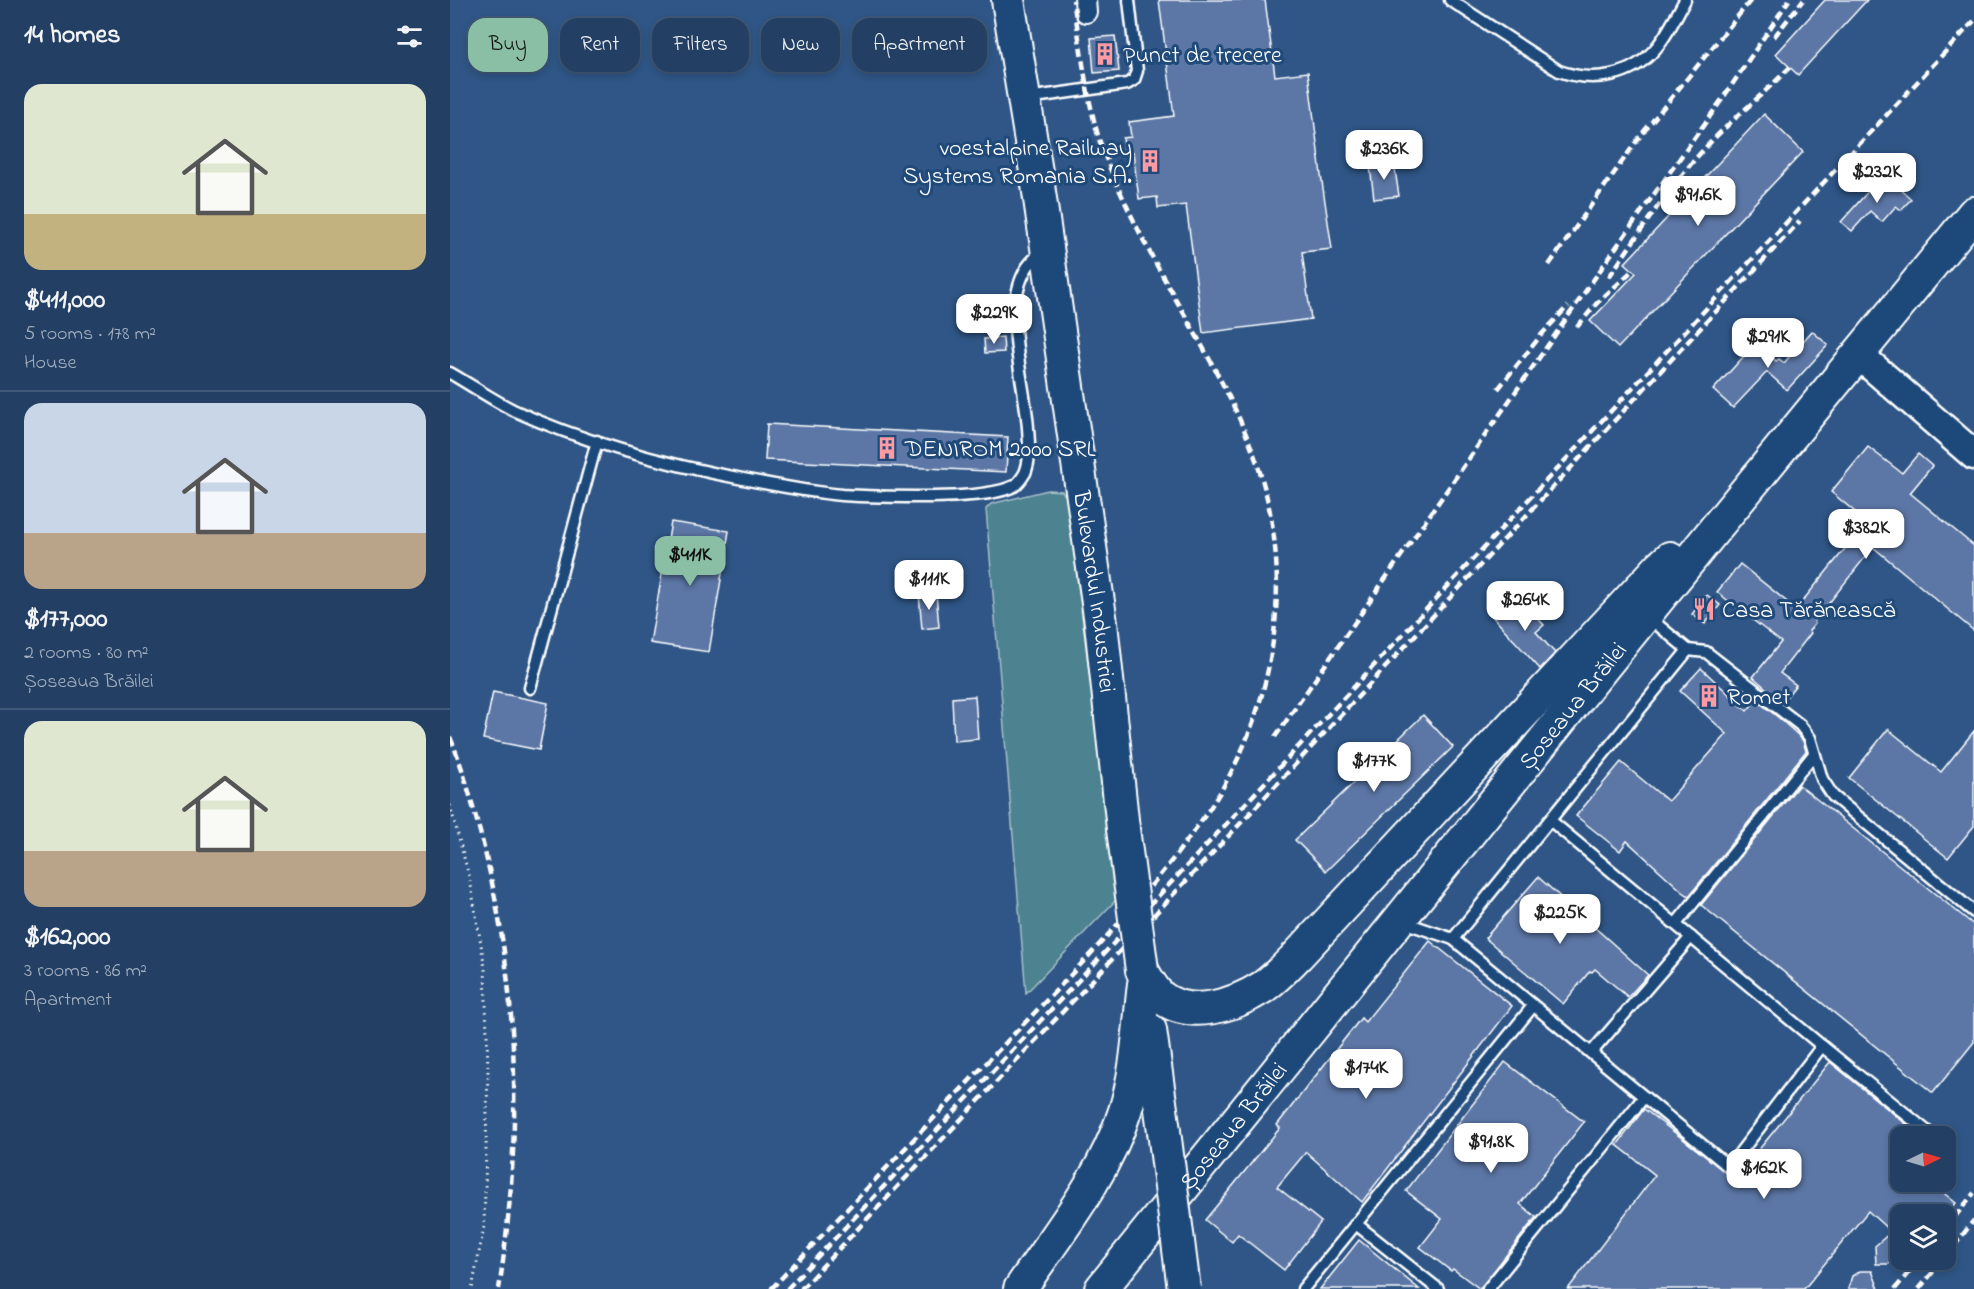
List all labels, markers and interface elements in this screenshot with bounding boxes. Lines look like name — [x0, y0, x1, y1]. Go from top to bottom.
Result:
text: 14 homes — [24, 17, 120, 55]
chip: Buy — [468, 18, 548, 72]
chip: Rent — [560, 18, 640, 72]
chip: Filters — [652, 18, 749, 72]
chip: New — [761, 18, 840, 72]
chip: Apartment — [852, 18, 987, 72]
icon: filters — [393, 20, 426, 53]
place label: Punct de trecere — [1123, 39, 1282, 74]
building icon: Punct de trecere — [1092, 41, 1118, 67]
icon: home — [171, 123, 279, 231]
pin: $236K — [1342, 130, 1426, 181]
place label: voestalpine Railway Systems Romania S.A. — [903, 132, 1132, 196]
text: $236K — [1360, 135, 1408, 164]
building icon: voestalpine Railway Systems Romania S.A. — [1137, 148, 1163, 174]
pin: $232K — [1835, 153, 1919, 204]
text: $232K — [1852, 158, 1902, 187]
pin: $91.6K — [1649, 176, 1747, 227]
text: $91.6K — [1674, 181, 1722, 210]
text: $411,000 — [24, 282, 105, 320]
pin: $229K — [952, 294, 1036, 345]
text: $229K — [970, 299, 1018, 328]
pin: $291K — [1726, 318, 1810, 369]
text: 5 rooms · 178 m² — [24, 320, 156, 349]
text: $291K — [1746, 323, 1790, 352]
text: House — [24, 349, 77, 378]
place label: DENIROM 2000 SRL — [904, 433, 1096, 468]
building icon: DENIROM 2000 SRL — [874, 435, 900, 461]
icon: home — [171, 442, 279, 550]
street label: Bulevardul Industriei — [1062, 488, 1123, 694]
pin: $382K — [1824, 509, 1908, 560]
text: $382K — [1842, 514, 1890, 543]
pin: $411K — [648, 536, 732, 587]
text: $411K — [669, 541, 711, 570]
pin: $111K — [887, 560, 971, 611]
text: $111K — [909, 565, 949, 594]
pin: $264K — [1483, 581, 1567, 632]
text: $264K — [1501, 586, 1549, 615]
place label: Casa Tărănească — [1722, 594, 1895, 629]
restaurant icon: Casa Tărănească — [1691, 596, 1717, 622]
text: $177,000 — [24, 601, 108, 639]
street label: Șoseaua Brăilei — [1512, 636, 1637, 779]
text: 2 rooms · 80 m² — [24, 639, 149, 668]
text: Șoseaua Brăilei — [24, 668, 154, 697]
place label: Romet — [1727, 681, 1790, 716]
building icon: Romet — [1696, 683, 1722, 709]
pin: $177K — [1332, 742, 1416, 793]
text: $177K — [1352, 747, 1396, 776]
icon: home — [171, 760, 279, 868]
pin: $225K — [1518, 894, 1602, 945]
text: $225K — [1533, 899, 1587, 928]
text: $162,000 — [24, 919, 111, 957]
text: 3 rooms · 86 m² — [24, 957, 147, 986]
text: Apartment — [24, 986, 112, 1015]
pin: $174K — [1324, 1049, 1408, 1100]
text: $174K — [1344, 1054, 1388, 1083]
street label: Șoseaua Brăilei — [1172, 1056, 1297, 1199]
pin: $91.8K — [1442, 1123, 1540, 1174]
north arrow — [1890, 1126, 1956, 1192]
map controls — [1890, 1126, 1956, 1270]
text: $91.8K — [1468, 1128, 1514, 1157]
pin: $162K — [1722, 1149, 1806, 1200]
text: $162K — [1741, 1154, 1787, 1183]
button: layers — [1890, 1204, 1956, 1270]

